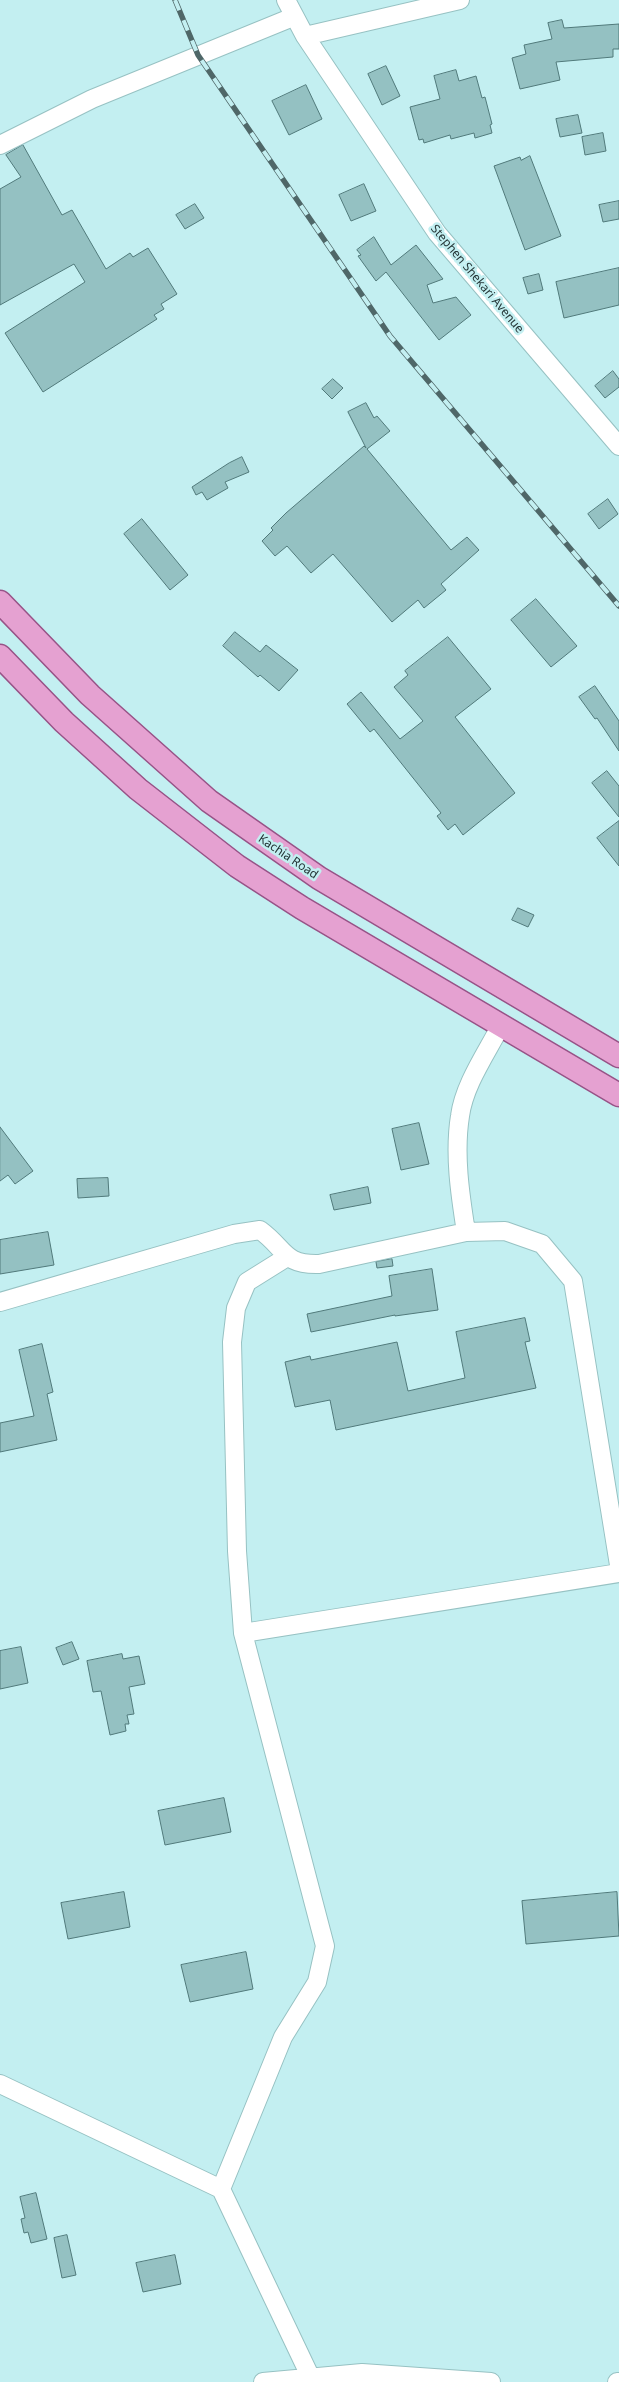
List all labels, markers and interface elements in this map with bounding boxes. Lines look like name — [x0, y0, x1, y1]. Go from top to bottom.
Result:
street label: Stephen Shekari Avenue — [427, 222, 527, 336]
street label: Kachia Road — [255, 832, 321, 882]

